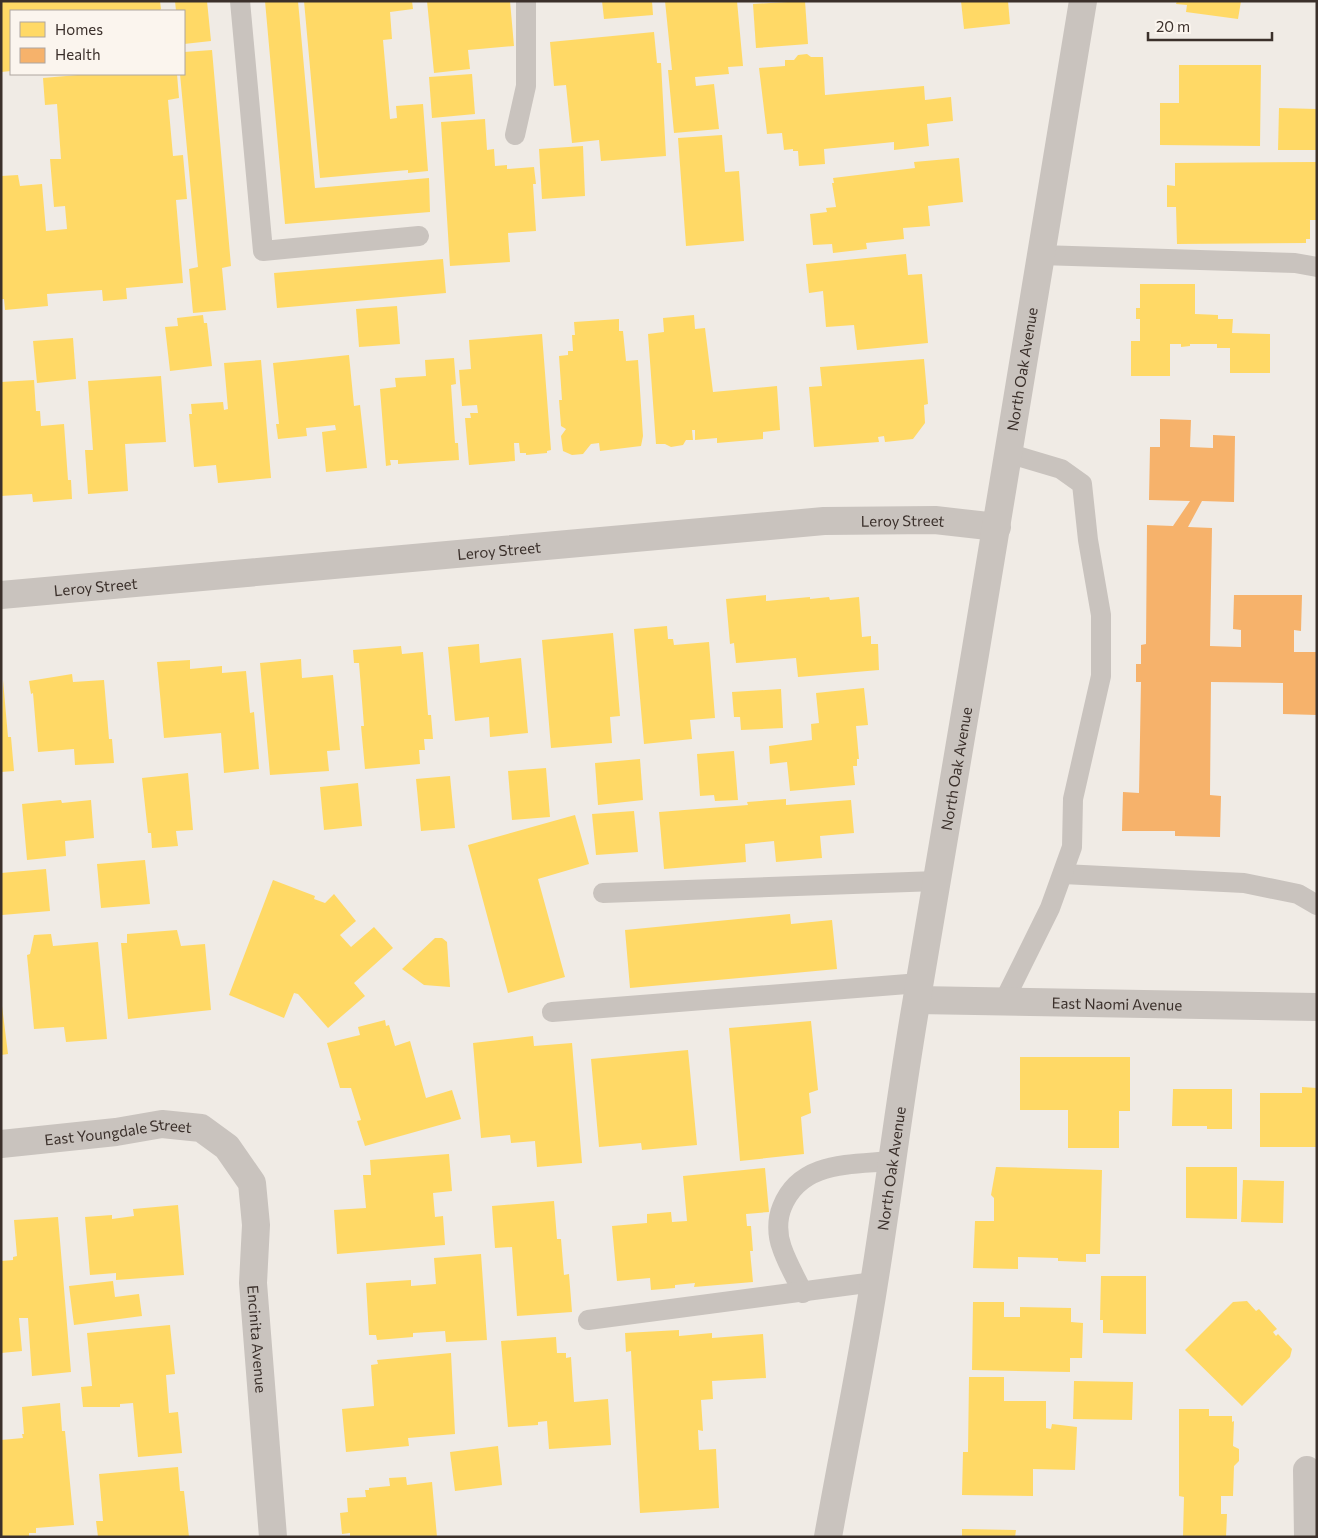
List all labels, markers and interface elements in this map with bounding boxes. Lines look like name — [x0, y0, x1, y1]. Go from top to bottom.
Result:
legend — [10, 10, 185, 75]
scale bar — [1148, 10, 1272, 42]
text: 20 m — [1156, 17, 1190, 35]
text: Homes — [55, 20, 103, 38]
text: Health — [55, 45, 101, 63]
street label: North Oak Avenue — [1003, 306, 1041, 432]
street label: Leroy Street — [861, 511, 946, 530]
street label: Leroy Street — [456, 537, 542, 563]
street label: Leroy Street — [53, 574, 138, 599]
street label: North Oak Avenue — [937, 705, 975, 832]
street label: East Naomi Avenue — [1052, 993, 1183, 1014]
street label: North Oak Avenue — [873, 1105, 909, 1232]
street label: East Youngdale Street — [44, 1115, 193, 1148]
street label: Encinita Avenue — [244, 1284, 271, 1394]

